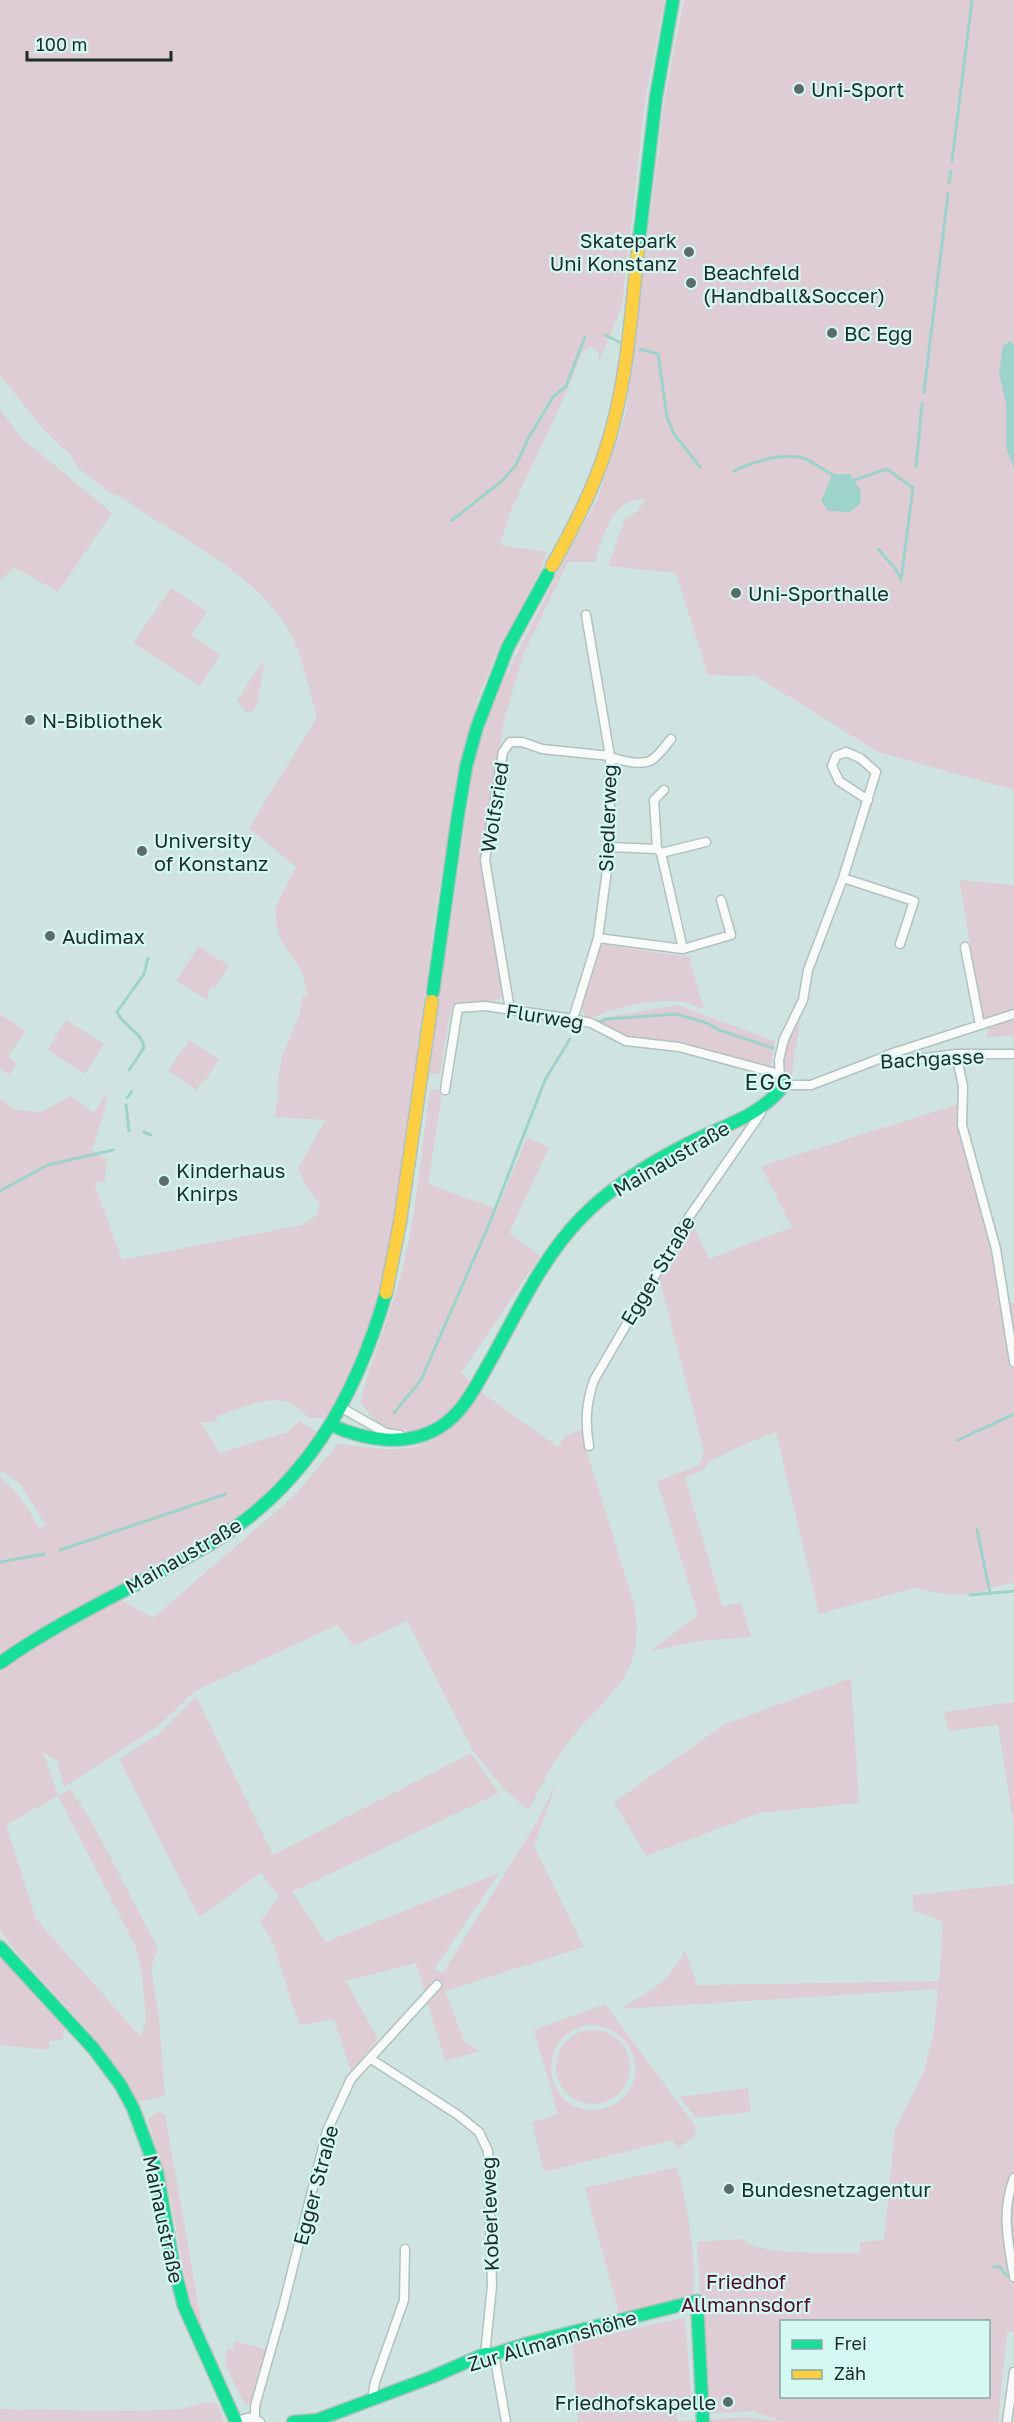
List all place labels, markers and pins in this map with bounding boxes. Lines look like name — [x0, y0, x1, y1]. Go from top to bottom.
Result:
place label: Uni-Sport — [811, 77, 904, 101]
marker: Uni-Sport — [792, 82, 806, 96]
place label: Skatepark Uni Konstanz — [550, 228, 677, 275]
marker: Skatepark Uni Konstanz — [682, 245, 696, 259]
place label: Beachfeld (Handball&Soccer) — [703, 260, 885, 307]
marker: Beachfeld (Handball&Soccer) — [684, 276, 698, 290]
place label: BC Egg — [844, 321, 913, 345]
marker: BC Egg — [825, 326, 839, 340]
place label: Uni-Sporthalle — [748, 581, 889, 605]
marker: Uni-Sporthalle — [729, 586, 743, 600]
place label: N-Bibliothek — [42, 708, 163, 732]
marker: N-Bibliothek — [23, 713, 37, 727]
place label: University of Konstanz — [154, 828, 268, 875]
marker: University of Konstanz — [135, 844, 149, 858]
place label: Audimax — [62, 924, 145, 948]
marker: Audimax — [43, 929, 57, 943]
place label: Kinderhaus Knirps — [176, 1158, 285, 1205]
marker: Kinderhaus Knirps — [157, 1174, 171, 1188]
place label: Bundesnetzagentur — [741, 2177, 931, 2201]
marker: Bundesnetzagentur — [722, 2182, 736, 2196]
place label: Friedhofskapelle — [555, 2390, 716, 2414]
marker: Friedhofskapelle — [721, 2395, 735, 2409]

